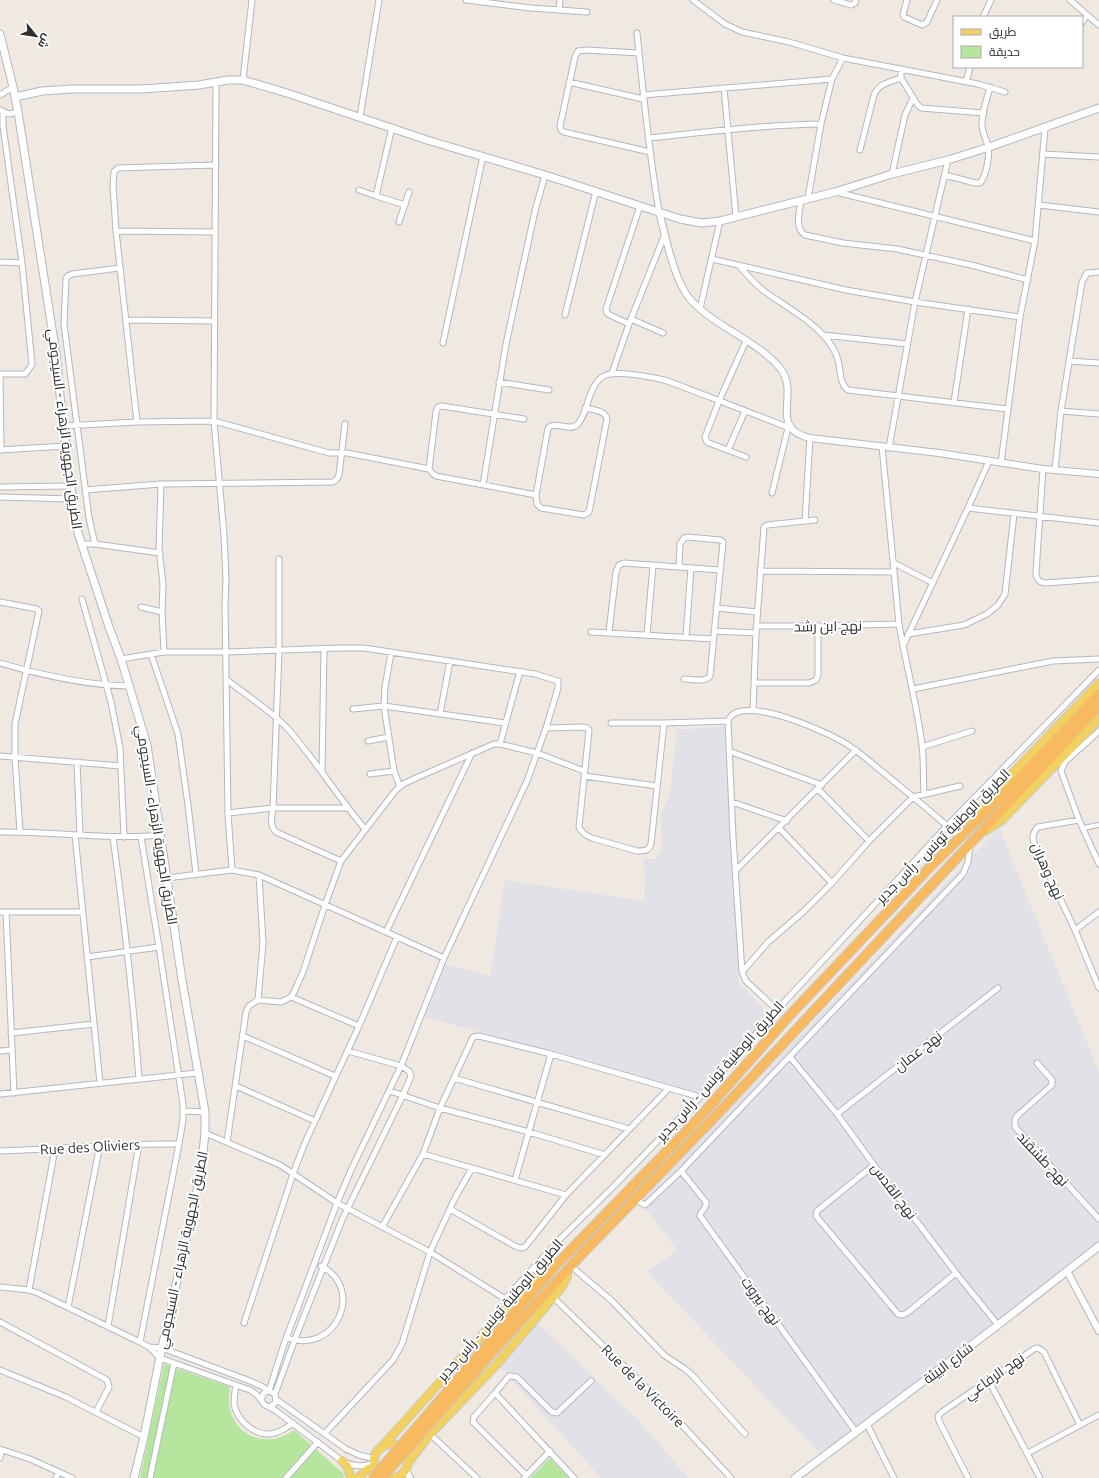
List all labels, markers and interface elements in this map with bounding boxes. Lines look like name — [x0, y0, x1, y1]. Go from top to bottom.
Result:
north arrow — [16, 16, 56, 56]
legend — [953, 16, 1083, 68]
text: طريق — [989, 25, 1017, 39]
text: ش — [35, 31, 53, 50]
text: حديقة — [989, 45, 1020, 59]
street label: الطريق الجهوية الزهراء - السيجومي — [41, 328, 85, 531]
street label: نهج ابن رشد — [794, 617, 862, 636]
street label: الطريق الجهوية الزهراء - السيجومي — [129, 724, 181, 927]
street label: الطريق الوطنية تونس - رأس جدير — [871, 765, 1014, 908]
street label: نهج وهران — [1027, 840, 1068, 903]
street label: الطريق الوطنية تونس - رأس جدير — [651, 997, 788, 1146]
street label: نهج عمان — [891, 1027, 946, 1075]
street label: نهج طشقند — [1013, 1129, 1072, 1190]
street label: Rue des Oliviers — [40, 1136, 140, 1158]
street label: الطريق الجهوية الزهراء - السيجومي — [153, 1150, 215, 1351]
street label: نهج القدس — [867, 1160, 920, 1223]
street label: الطريق الوطنية تونس - رأس جدير — [433, 1235, 567, 1386]
street label: نهج بيروت — [737, 1274, 784, 1329]
street label: شارع البيئة — [920, 1339, 977, 1388]
street label: Rue de la Victoire — [598, 1341, 688, 1431]
street label: نهج الرفاعي — [961, 1349, 1030, 1406]

